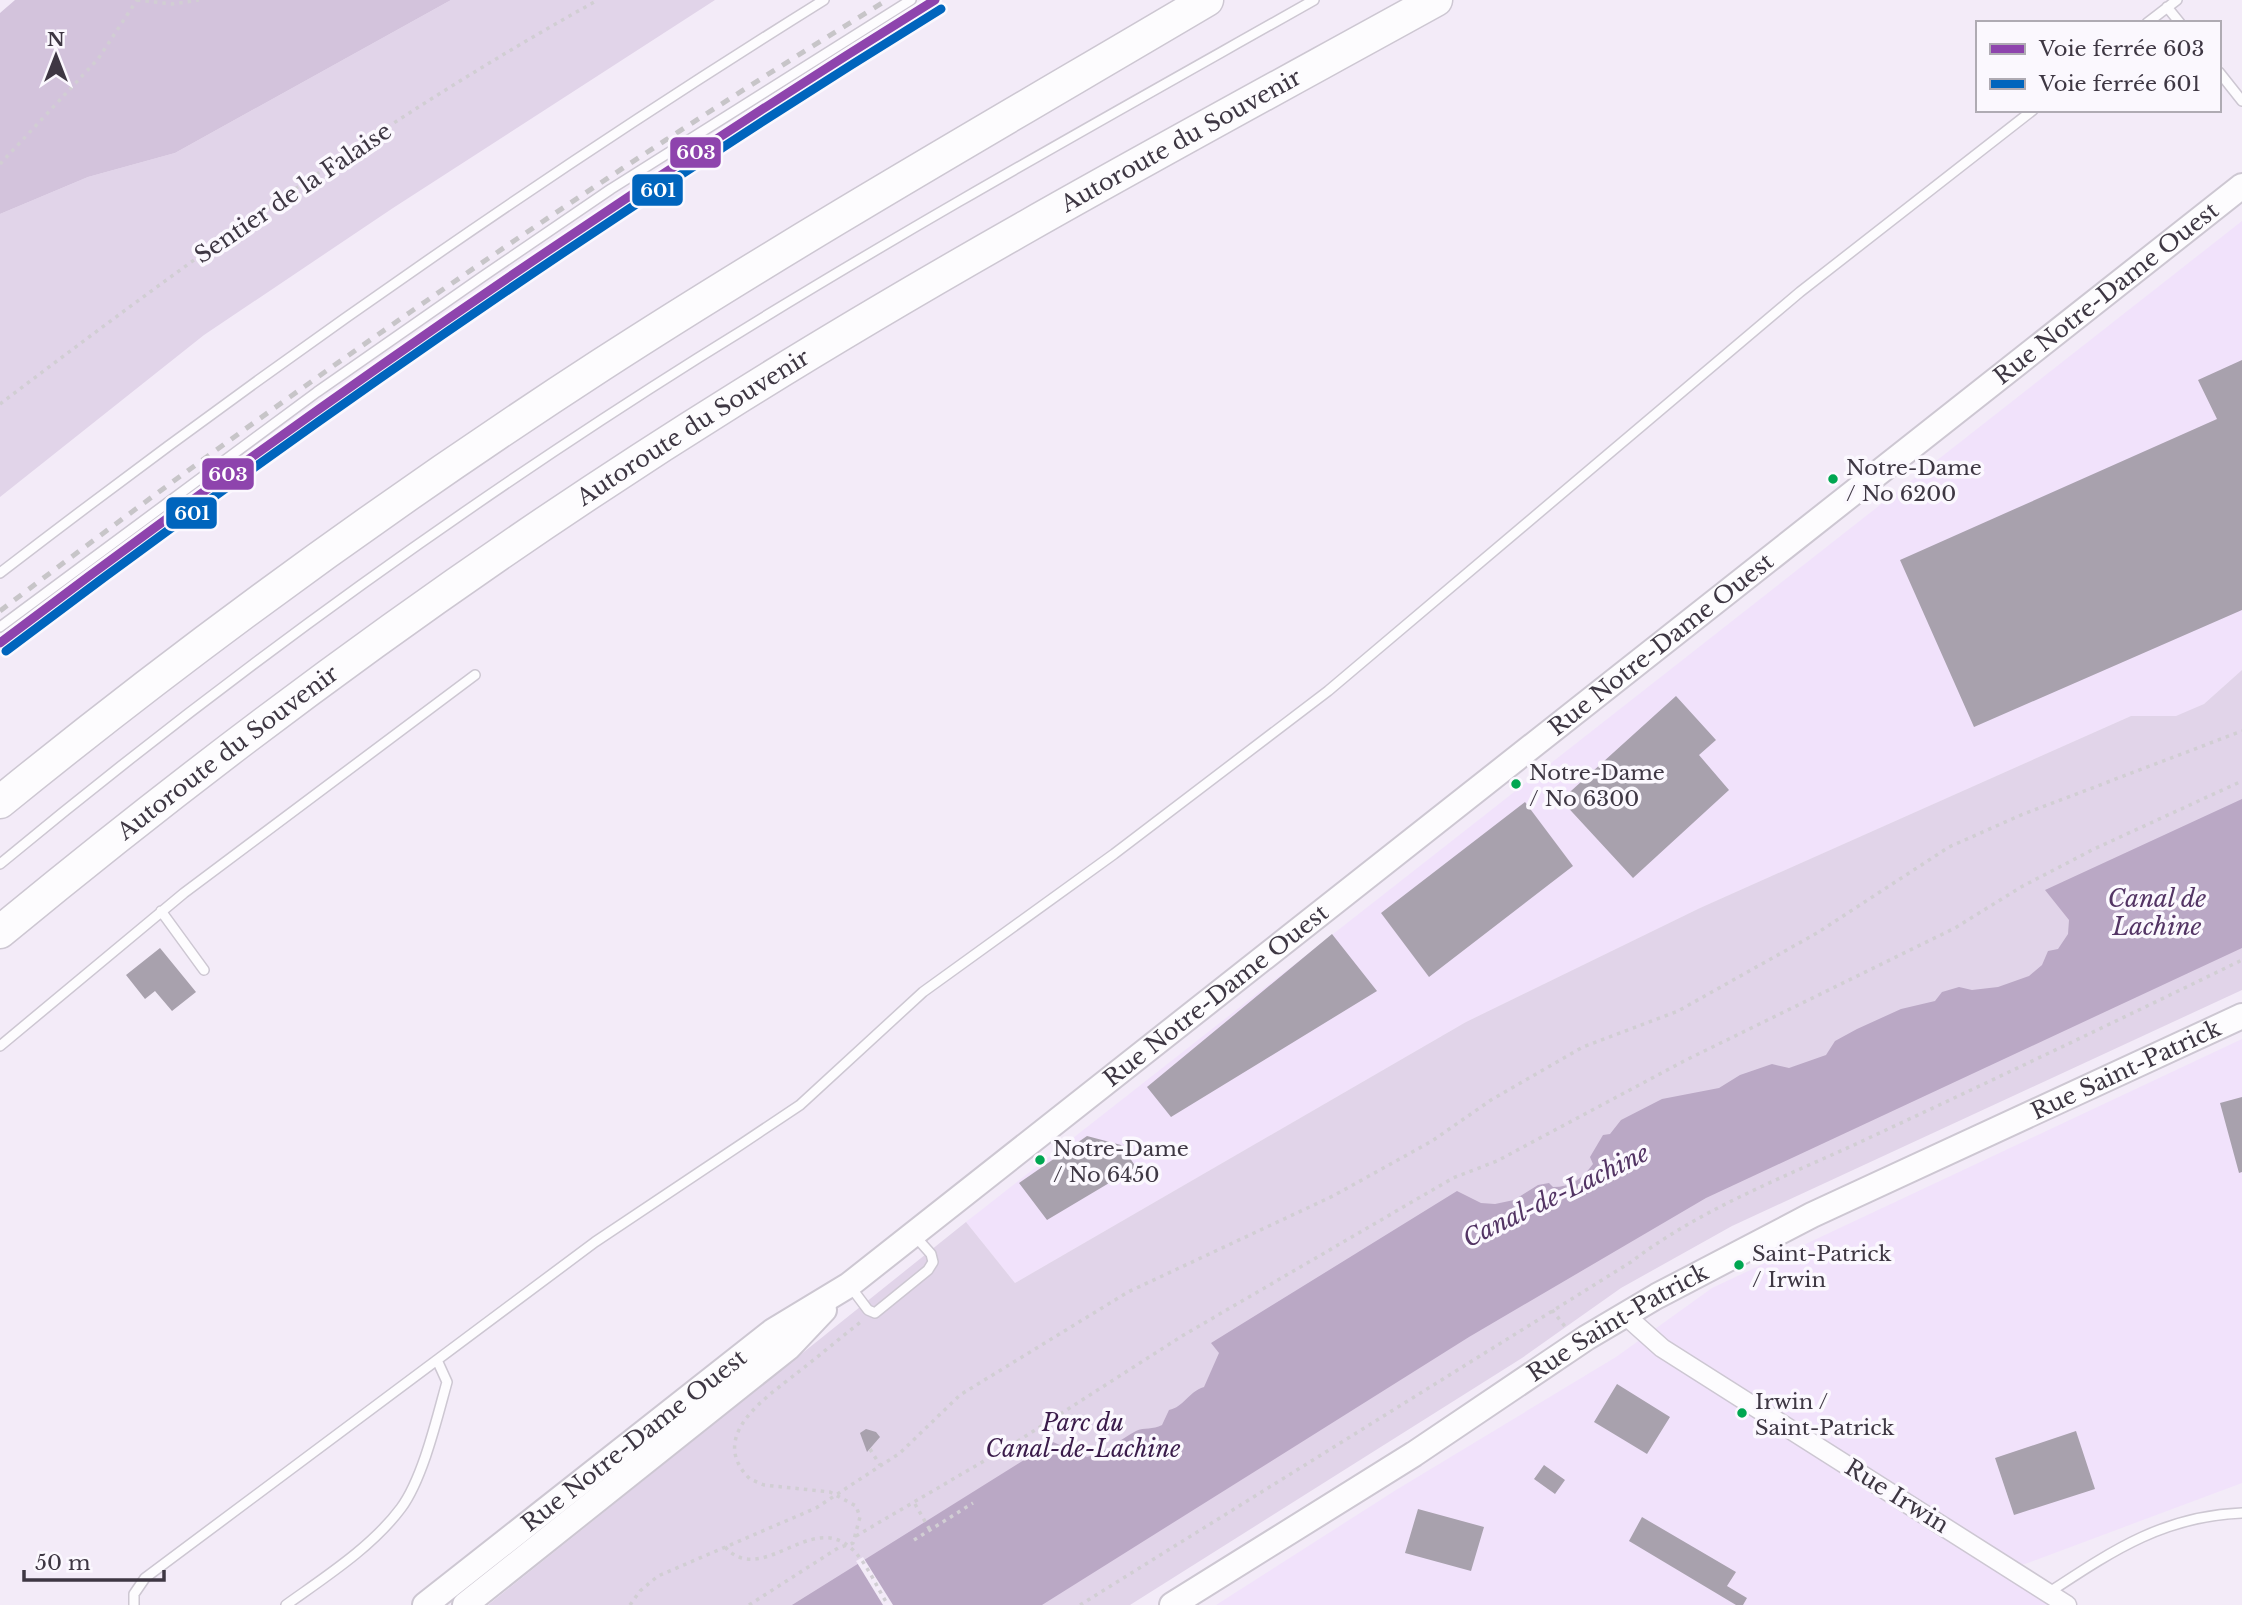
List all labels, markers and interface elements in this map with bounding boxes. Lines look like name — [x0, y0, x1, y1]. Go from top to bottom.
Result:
north arrow — [21, 21, 91, 91]
legend — [1976, 21, 2221, 112]
text: N — [47, 28, 65, 51]
text: Voie ferrée 603 — [2038, 36, 2204, 62]
street label: Autoroute du Souvenir — [1055, 63, 1306, 219]
text: Voie ferrée 601 — [2038, 71, 2201, 97]
street label: Sentier de la Falaise — [189, 117, 397, 269]
line badge: 603 — [669, 136, 722, 169]
text: 603 — [676, 141, 716, 164]
line badge: 601 — [631, 173, 684, 207]
text: 601 — [640, 179, 676, 202]
street label: Rue Notre-Dame Ouest — [1988, 196, 2224, 390]
street label: Autoroute du Souvenir — [570, 343, 815, 512]
place label: Notre-Dame / No 6200 — [1846, 455, 1982, 507]
line badge: 603 — [201, 457, 255, 491]
text: 603 — [208, 463, 248, 486]
marker: Notre-Dame / No 6200 — [1826, 472, 1840, 486]
line badge: 601 — [165, 496, 218, 530]
text: 601 — [174, 502, 210, 525]
street label: Rue Notre-Dame Ouest — [1543, 547, 1779, 742]
street label: Autoroute du Souvenir — [111, 659, 344, 846]
place label: Notre-Dame / No 6300 — [1529, 760, 1665, 812]
marker: Notre-Dame / No 6300 — [1509, 777, 1523, 791]
water label: Canal de Lachine — [2108, 884, 2206, 941]
street label: Rue Notre-Dame Ouest — [1098, 898, 1334, 1093]
street label: Rue Saint-Patrick — [2027, 1013, 2226, 1126]
place label: Notre-Dame / No 6450 — [1053, 1136, 1189, 1188]
water label: Canal-de-Lachine — [1458, 1138, 1654, 1253]
marker: Notre-Dame / No 6450 — [1033, 1153, 1047, 1167]
place label: Saint-Patrick / Irwin — [1752, 1241, 1891, 1293]
street label: Rue Saint-Patrick — [1522, 1257, 1714, 1387]
marker: Saint-Patrick / Irwin — [1732, 1258, 1746, 1272]
street label: Rue Notre-Dame Ouest — [516, 1343, 752, 1538]
place label: Irwin / Saint-Patrick — [1755, 1389, 1894, 1441]
marker: Irwin / Saint-Patrick — [1735, 1406, 1749, 1420]
park label: Parc du Canal-de-Lachine — [986, 1409, 1181, 1463]
street label: Rue Irwin — [1840, 1453, 1954, 1539]
scale bar — [24, 1538, 164, 1582]
text: 50 m — [35, 1550, 91, 1576]

